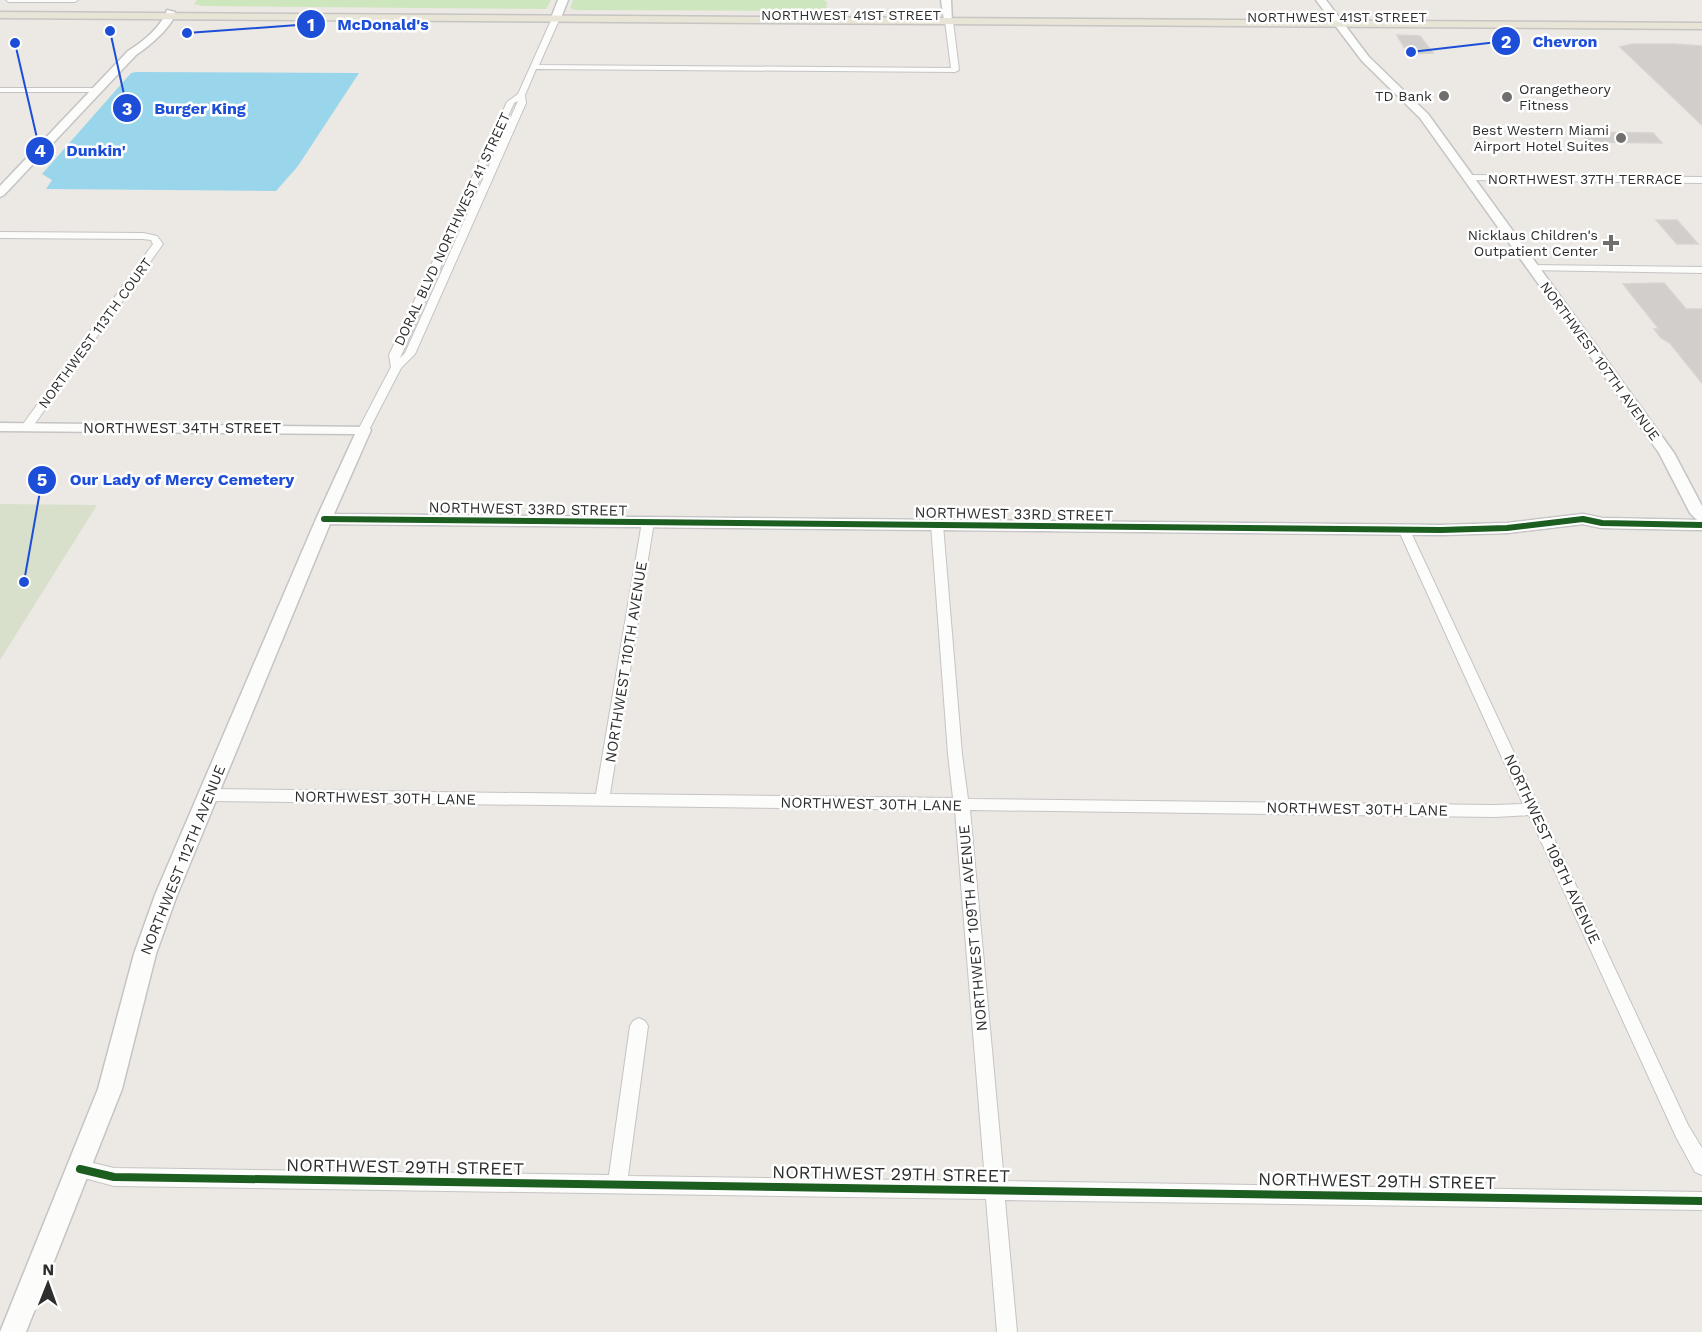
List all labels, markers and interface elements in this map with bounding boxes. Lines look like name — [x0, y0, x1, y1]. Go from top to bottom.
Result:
callout: McDonald's — [296, 7, 441, 41]
street label: NORTHWEST 41ST STREET — [761, 7, 942, 23]
street label: NORTHWEST 41ST STREET — [1247, 9, 1428, 25]
text: 1 — [307, 14, 315, 35]
text: McDonald's — [337, 15, 429, 34]
callout: Chevron — [1491, 24, 1610, 58]
text: 2 — [1501, 31, 1511, 52]
text: Chevron — [1532, 32, 1598, 51]
place label: Orangetheory Fitness — [1519, 81, 1612, 113]
place label: TD Bank — [1375, 88, 1432, 104]
marker: TD Bank — [1437, 89, 1451, 103]
marker: Orangetheory Fitness — [1500, 90, 1514, 104]
callout: Burger King — [112, 91, 257, 125]
text: 3 — [122, 98, 132, 119]
text: Burger King — [154, 99, 246, 118]
street label: DORAL BLVD NORTHWEST 41 STREET — [391, 109, 513, 348]
place label: Best Western Miami Airport Hotel Suites — [1472, 122, 1609, 154]
marker: Best Western Miami Airport Hotel Suites — [1614, 131, 1628, 145]
callout: Dunkin' — [25, 134, 138, 168]
text: 4 — [34, 140, 46, 161]
text: Dunkin' — [66, 141, 126, 160]
street label: NORTHWEST 37TH TERRACE — [1488, 171, 1682, 187]
place label: Nicklaus Children's Outpatient Center — [1468, 227, 1598, 259]
marker: Nicklaus Children's Outpatient Center — [1602, 234, 1620, 252]
street label: NORTHWEST 113TH COURT — [35, 254, 155, 411]
street label: NORTHWEST 107TH AVENUE — [1537, 279, 1663, 444]
street label: NORTHWEST 34TH STREET — [83, 419, 281, 437]
callout: Our Lady of Mercy Cemetery — [27, 463, 307, 497]
text: 5 — [37, 469, 47, 490]
text: Our Lady of Mercy Cemetery — [70, 470, 295, 489]
street label: NORTHWEST 33RD STREET — [429, 498, 627, 520]
street label: NORTHWEST 33RD STREET — [915, 503, 1113, 525]
street label: NORTHWEST 110TH AVENUE — [601, 560, 651, 764]
street label: NORTHWEST 108TH AVENUE — [1500, 751, 1604, 947]
street label: NORTHWEST 112TH AVENUE — [137, 762, 229, 958]
street label: NORTHWEST 30TH LANE — [294, 787, 476, 809]
street label: NORTHWEST 30TH LANE — [780, 793, 962, 815]
street label: NORTHWEST 30TH LANE — [1266, 798, 1448, 820]
street label: NORTHWEST 109TH AVENUE — [955, 824, 991, 1032]
street label: NORTHWEST 29TH STREET — [286, 1154, 524, 1179]
street label: NORTHWEST 29TH STREET — [772, 1161, 1010, 1186]
street label: NORTHWEST 29TH STREET — [1258, 1168, 1496, 1193]
north arrow — [18, 1254, 78, 1314]
text: N — [42, 1260, 54, 1279]

